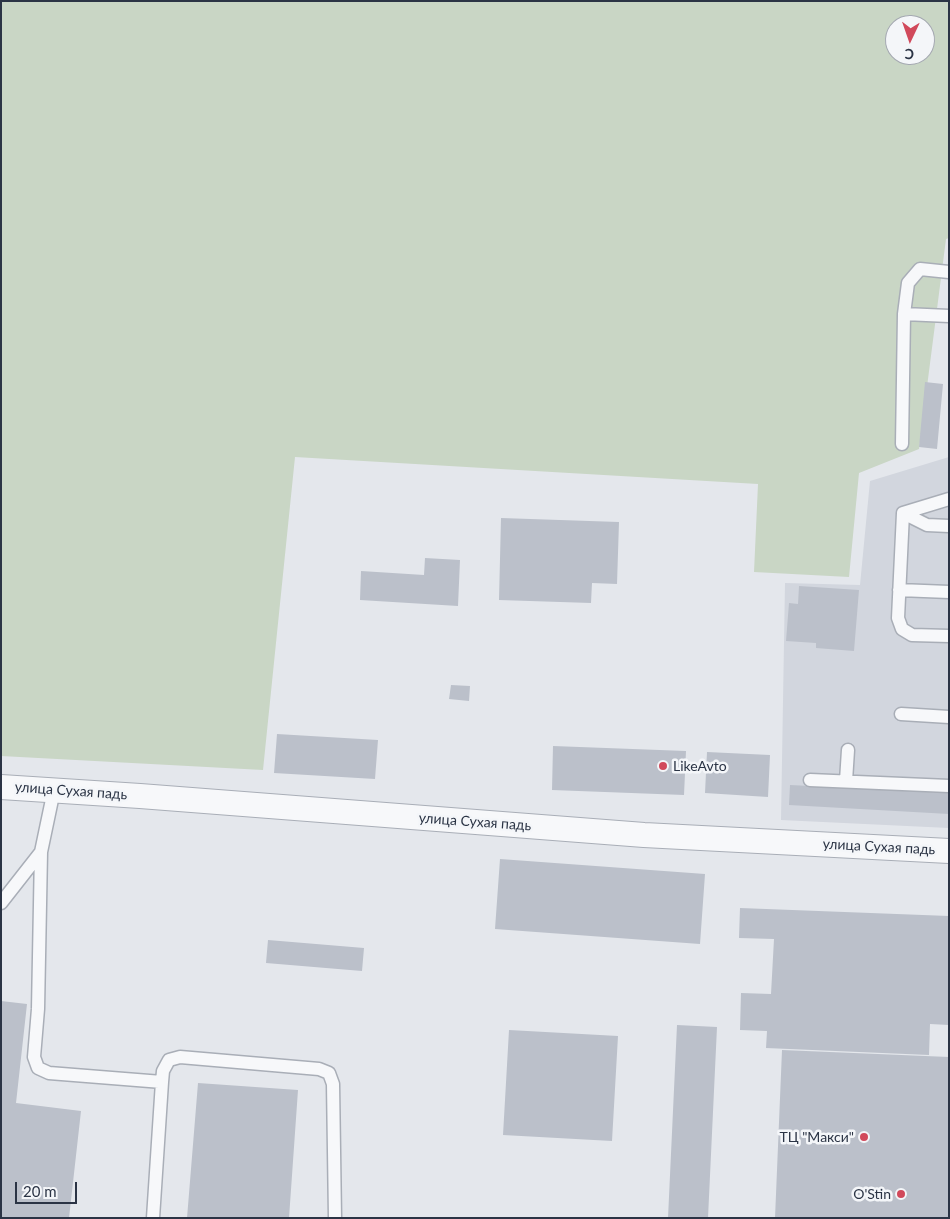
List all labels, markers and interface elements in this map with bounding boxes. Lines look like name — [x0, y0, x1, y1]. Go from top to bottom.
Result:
north arrow — [885, 15, 935, 65]
text: С — [904, 46, 914, 63]
place label: LikeAvto — [673, 758, 727, 774]
marker: LikeAvto — [657, 760, 669, 772]
street label: улица Сухая падь — [14, 779, 128, 803]
street label: улица Сухая падь — [418, 810, 532, 834]
street label: улица Сухая падь — [822, 836, 936, 858]
place label: ТЦ "Макси" — [779, 1129, 854, 1145]
marker: ТЦ "Макси" — [858, 1131, 870, 1143]
scale bar — [18, 1172, 80, 1204]
text: 20 m — [23, 1182, 57, 1200]
place label: O'Stin — [853, 1186, 891, 1202]
marker: O'Stin — [895, 1188, 907, 1200]

